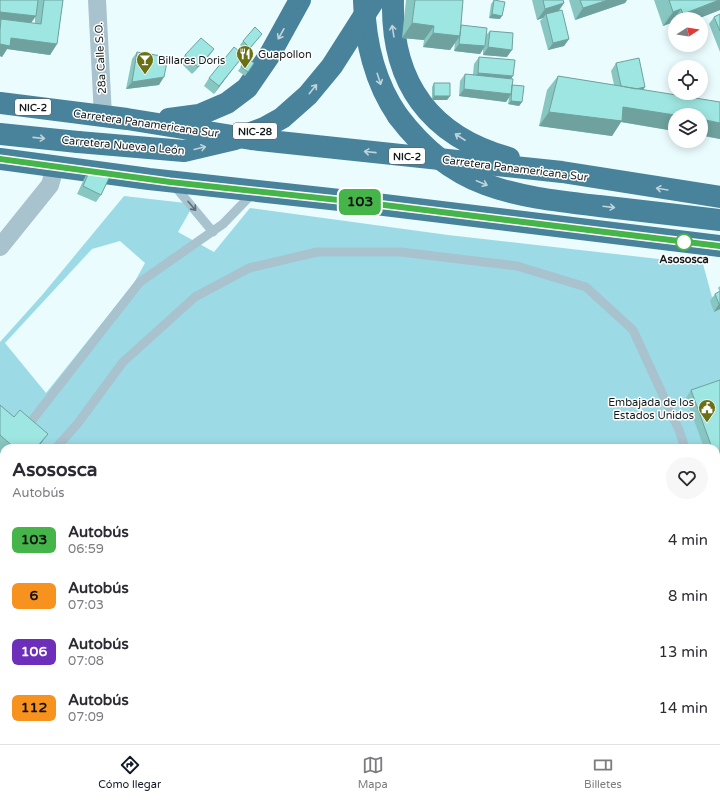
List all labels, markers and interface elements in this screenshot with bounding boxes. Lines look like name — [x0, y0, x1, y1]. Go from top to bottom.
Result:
north arrow — [668, 12, 708, 52]
map controls — [668, 12, 708, 148]
street label: 28a Calle S.O. — [92, 21, 109, 94]
one-way arrow — [389, 25, 397, 38]
one-way arrow — [276, 28, 284, 40]
restaurant icon: Guapollon — [235, 44, 255, 69]
place label: Guapollon — [258, 48, 312, 61]
bar icon: Billares Doris — [135, 50, 155, 75]
place label: Billares Doris — [158, 54, 225, 67]
button: locate — [668, 60, 708, 100]
one-way arrow — [376, 73, 383, 86]
one-way arrow — [308, 84, 317, 94]
road number: NIC-2 — [15, 99, 51, 115]
street label: Carretera Panamericana Sur — [72, 107, 220, 140]
button: layers — [668, 108, 708, 148]
road number: NIC-28 — [233, 123, 277, 139]
one-way arrow — [455, 133, 466, 141]
one-way arrow — [32, 134, 45, 141]
street label: Carretera Nueva a León — [61, 134, 185, 157]
one-way arrow — [193, 144, 206, 151]
one-way arrow — [364, 148, 377, 156]
road number: NIC-2 — [389, 148, 425, 164]
street label: Carretera Panamericana Sur — [441, 153, 589, 184]
one-way arrow — [475, 180, 487, 187]
one-way arrow — [656, 184, 669, 192]
line badge: 103 — [337, 189, 383, 215]
text: 103 — [347, 193, 373, 210]
one-way arrow — [188, 201, 197, 212]
one-way arrow — [602, 203, 615, 211]
marker: Asososca — [675, 233, 693, 251]
place label: Asososca — [659, 253, 709, 266]
place label: Embajada de los Estados Unidos — [608, 396, 694, 422]
public building icon: Embajada de los Estados Unidos — [697, 398, 717, 423]
button: heart — [666, 457, 708, 499]
text: Asososca — [12, 459, 97, 481]
text: Autobús — [12, 485, 65, 501]
text: Autobús — [68, 523, 129, 541]
text: 103 — [21, 531, 47, 548]
text: 4 min — [668, 531, 708, 549]
text: 06:59 — [68, 541, 104, 557]
text: Autobús — [68, 579, 129, 597]
text: 6 — [30, 587, 38, 604]
text: 8 min — [668, 587, 708, 605]
text: 07:03 — [68, 597, 104, 613]
text: Autobús — [68, 635, 129, 653]
text: 106 — [21, 643, 47, 660]
text: 13 min — [659, 643, 708, 661]
text: 07:08 — [68, 653, 104, 669]
text: Autobús — [68, 691, 129, 709]
text: 112 — [21, 699, 47, 716]
text: 14 min — [659, 699, 708, 717]
text: 07:09 — [68, 709, 104, 725]
tab: Cómo llegar — [98, 754, 161, 791]
tab: Mapa — [358, 754, 388, 791]
tab: Billetes — [584, 754, 622, 791]

